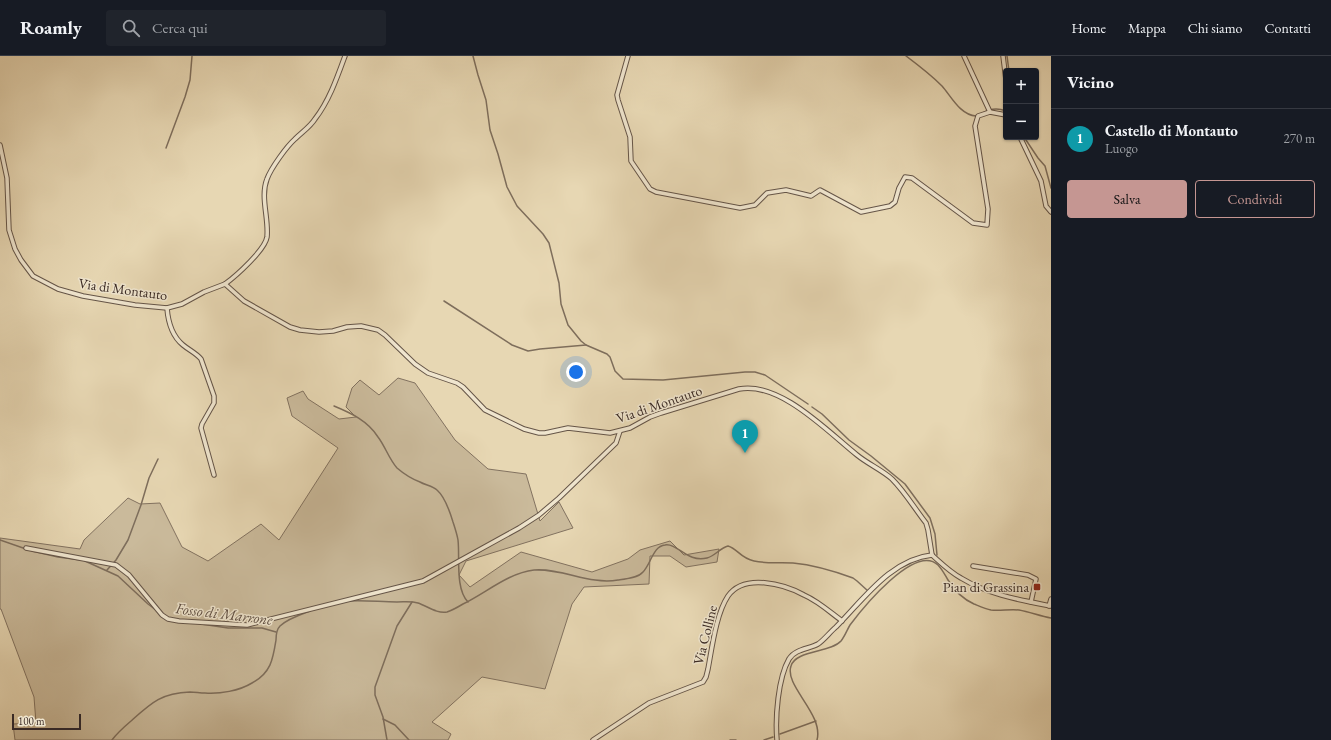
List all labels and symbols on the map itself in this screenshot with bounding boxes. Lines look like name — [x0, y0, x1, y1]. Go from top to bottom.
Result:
street label: Via di Montauto — [77, 274, 169, 304]
your location — [566, 362, 586, 382]
street label: Via di Montauto — [614, 381, 704, 427]
pin: 1 — [732, 420, 758, 453]
place label: Pian di Grassina — [943, 578, 1029, 596]
marker: Pian di Grassina — [1032, 582, 1042, 592]
water label: Fosso di Marrone — [174, 598, 274, 629]
street label: Via Colline — [689, 603, 721, 667]
scale bar — [12, 712, 81, 731]

